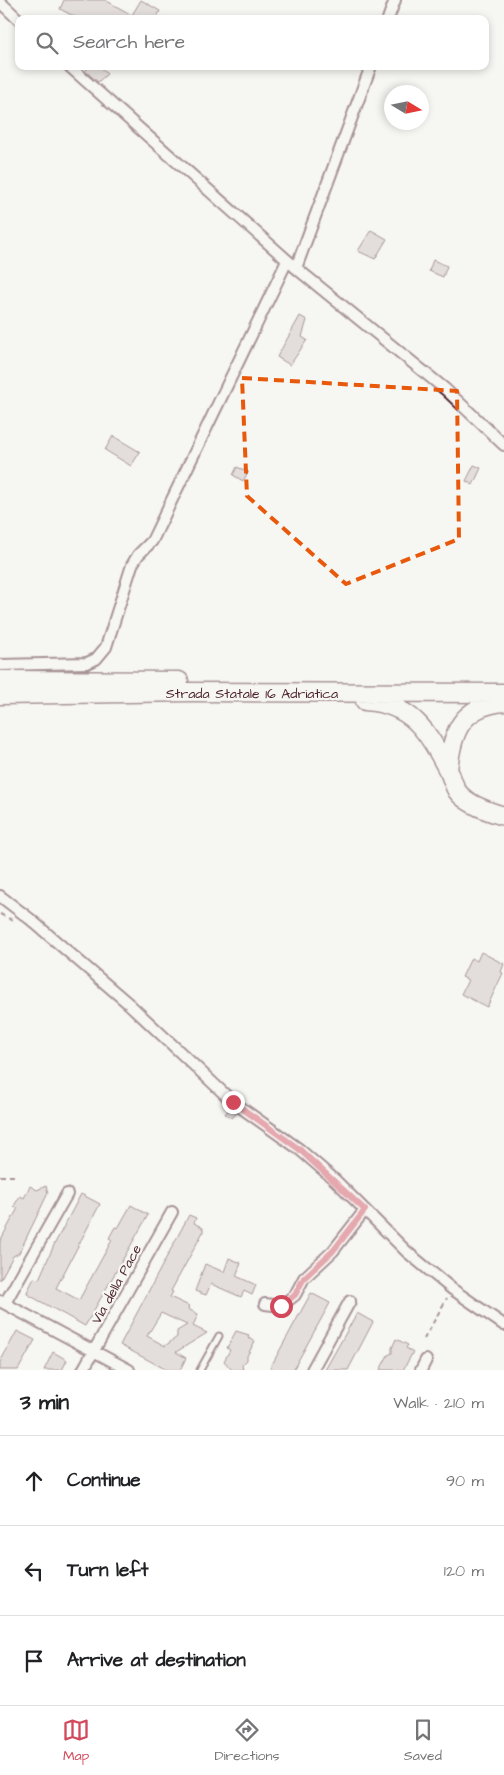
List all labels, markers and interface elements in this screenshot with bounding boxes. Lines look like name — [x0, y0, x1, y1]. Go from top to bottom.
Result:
search box — [15, 15, 489, 70]
icon: search — [33, 29, 61, 57]
text: Search here — [73, 29, 185, 56]
north arrow — [384, 85, 429, 130]
street label: Strada Statale 16 Adriatica — [166, 684, 338, 704]
route end — [222, 1091, 245, 1114]
street label: Via della Pace — [87, 1241, 147, 1328]
route start — [270, 1295, 293, 1318]
text: 3 min — [20, 1388, 69, 1417]
text: Walk · 210 m — [393, 1392, 484, 1414]
icon: ahead — [20, 1467, 48, 1495]
text: Continue — [67, 1467, 141, 1494]
text: 90 m — [446, 1470, 484, 1492]
icon: left — [20, 1557, 48, 1585]
text: Turn left — [67, 1557, 148, 1584]
text: 120 m — [444, 1560, 484, 1582]
icon: arrive — [20, 1647, 48, 1675]
text: Arrive at destination — [67, 1647, 246, 1674]
tab: Map — [62, 1716, 90, 1766]
tab: Directions — [214, 1716, 279, 1766]
tab: Saved — [404, 1716, 442, 1766]

